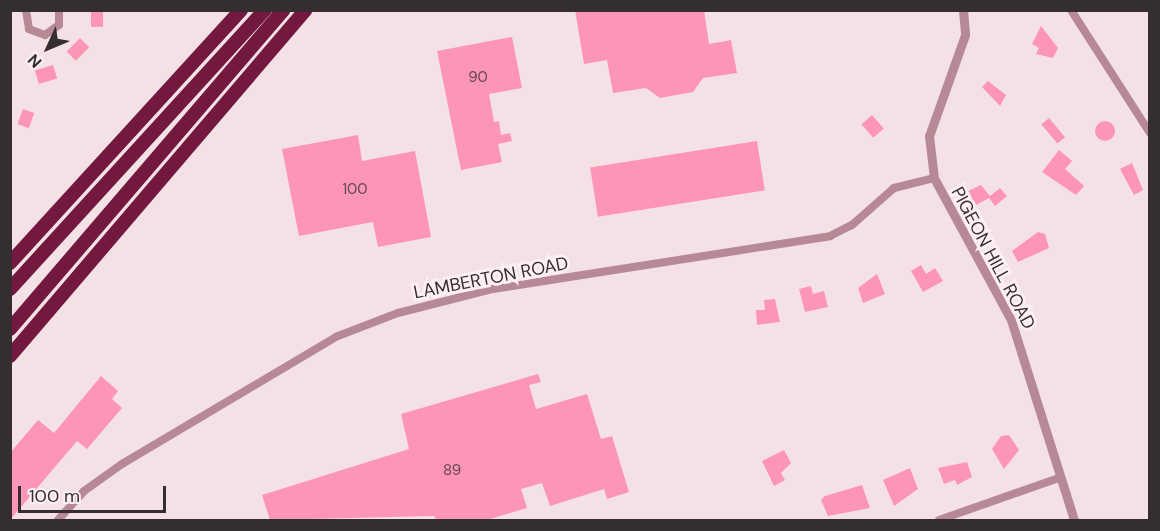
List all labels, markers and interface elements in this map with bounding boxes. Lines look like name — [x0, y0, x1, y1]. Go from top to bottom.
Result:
north arrow — [18, 18, 78, 78]
text: N — [23, 49, 46, 72]
house number: 90 — [468, 69, 488, 87]
house number: 100 — [342, 181, 368, 199]
street label: PIGEON HILL ROAD — [946, 183, 1040, 333]
street label: LAMBERTON ROAD — [412, 252, 570, 304]
house number: 89 — [443, 462, 461, 480]
scale bar — [21, 474, 170, 512]
text: 100 m — [29, 484, 80, 508]

